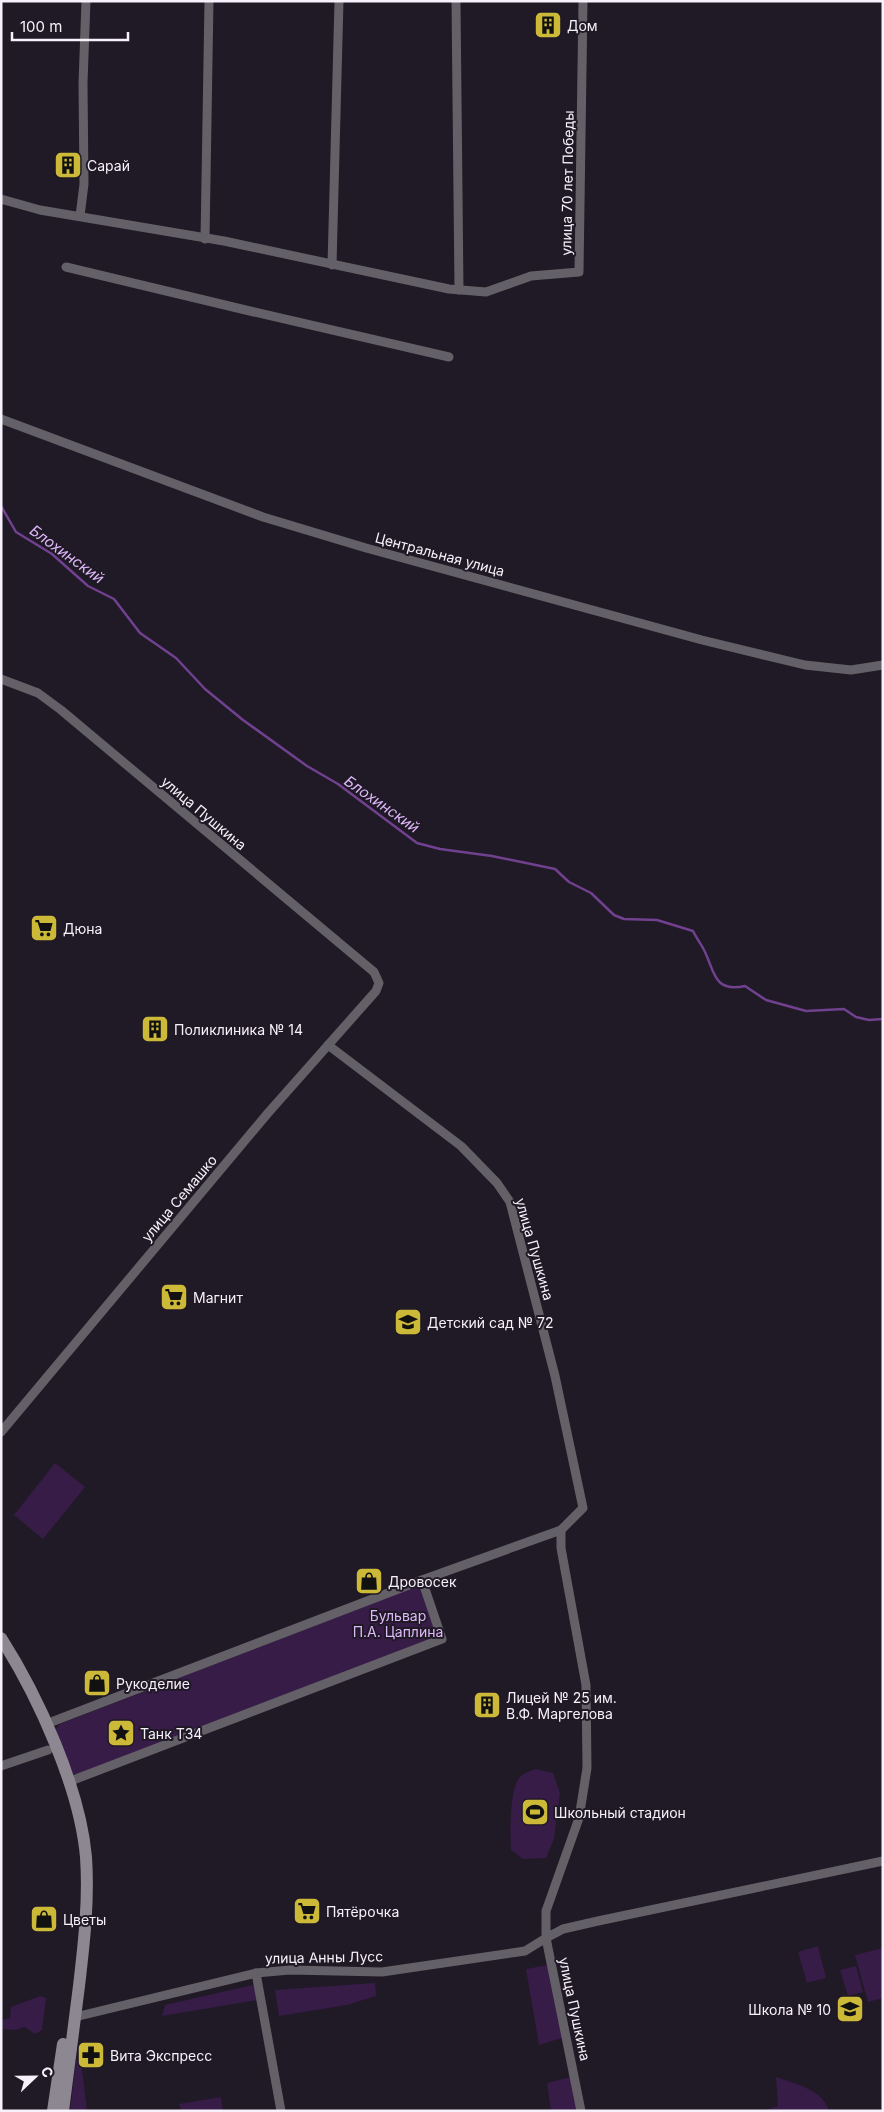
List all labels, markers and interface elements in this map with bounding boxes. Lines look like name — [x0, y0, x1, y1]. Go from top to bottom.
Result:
scale bar — [12, 10, 129, 42]
building icon: Дом — [533, 10, 563, 40]
text: 100 m — [20, 17, 62, 36]
place label: Дом — [567, 17, 598, 34]
street label: улица 70 лет Победы — [557, 110, 577, 256]
building icon: Сарай — [53, 150, 83, 180]
place label: Сарай — [87, 157, 130, 174]
water label: Блохинский — [26, 521, 108, 587]
street label: Центральная улица — [373, 529, 507, 579]
water label: Блохинский — [341, 771, 423, 837]
street label: улица Пушкина — [158, 773, 250, 853]
supermarket icon: Дюна — [29, 913, 59, 943]
place label: Дюна — [63, 920, 102, 937]
building icon: Поликлиника № 14 — [140, 1014, 170, 1044]
place label: Поликлиника № 14 — [174, 1021, 303, 1038]
street label: улица Семашко — [138, 1151, 220, 1245]
street label: улица Пушкина — [512, 1196, 558, 1302]
supermarket icon: Магнит — [159, 1282, 189, 1312]
place label: Магнит — [193, 1289, 243, 1306]
school or university icon: Детский сад № 72 — [393, 1307, 423, 1337]
place label: Детский сад № 72 — [427, 1314, 553, 1331]
shop icon: Дровосек — [354, 1566, 384, 1596]
place label: Дровосек — [388, 1573, 457, 1590]
park label: Бульвар П.А. Цаплина — [353, 1607, 443, 1640]
shop icon: Рукоделие — [82, 1668, 112, 1698]
place label: Рукоделие — [116, 1675, 190, 1692]
place label: Лицей № 25 им. В.Ф. Маргелова — [506, 1689, 617, 1722]
building icon: Лицей № 25 им. В.Ф. Маргелова — [472, 1690, 502, 1720]
place icon: Танк T34 — [106, 1718, 136, 1748]
place label: Танк T34 — [140, 1725, 202, 1742]
sports icon: Школьный стадион — [520, 1797, 550, 1827]
place label: Школьный стадион — [554, 1804, 686, 1821]
supermarket icon: Пятёрочка — [292, 1896, 322, 1926]
place label: Пятёрочка — [326, 1903, 399, 1920]
shop icon: Цветы — [29, 1904, 59, 1934]
place label: Цветы — [63, 1911, 106, 1928]
street label: улица Анны Лусс — [265, 1947, 383, 1967]
street label: улица Пушкина — [556, 1956, 594, 2062]
school or university icon: Школа № 10 — [835, 1994, 865, 2024]
place label: Школа № 10 — [748, 2001, 831, 2018]
pharmacy icon: Вита Экспресс — [76, 2040, 106, 2070]
place label: Вита Экспресс — [110, 2047, 212, 2064]
north arrow — [10, 2052, 60, 2102]
text: С — [38, 2064, 57, 2080]

